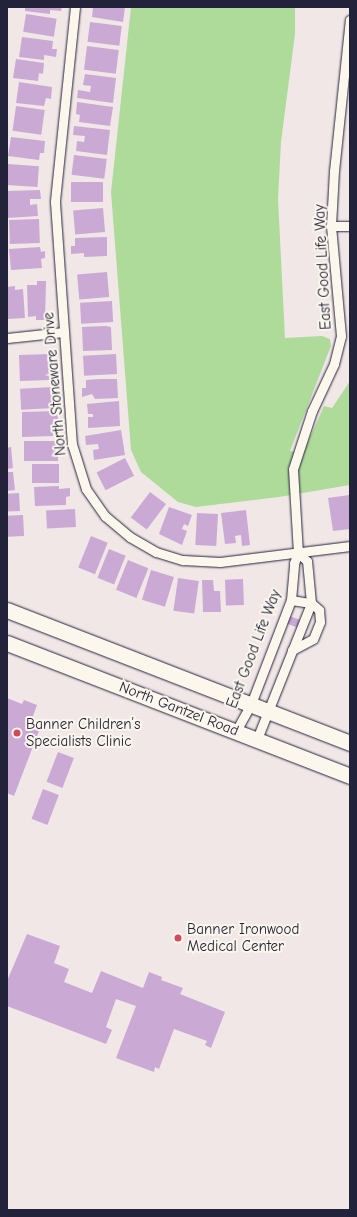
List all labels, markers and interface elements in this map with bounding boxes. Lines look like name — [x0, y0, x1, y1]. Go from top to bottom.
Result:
street label: East Good Life Way — [311, 204, 335, 330]
street label: North Stoneware Drive — [40, 312, 70, 456]
street label: East Good Life Way — [223, 587, 285, 711]
street label: North Gantzel Road — [117, 678, 241, 740]
place label: Banner Children’s Specialists Clinic — [26, 715, 140, 750]
marker: Banner Children’s Specialists Clinic — [11, 727, 23, 739]
place label: Banner Ironwood Medical Center — [187, 920, 299, 955]
marker: Banner Ironwood Medical Center — [172, 932, 184, 944]

